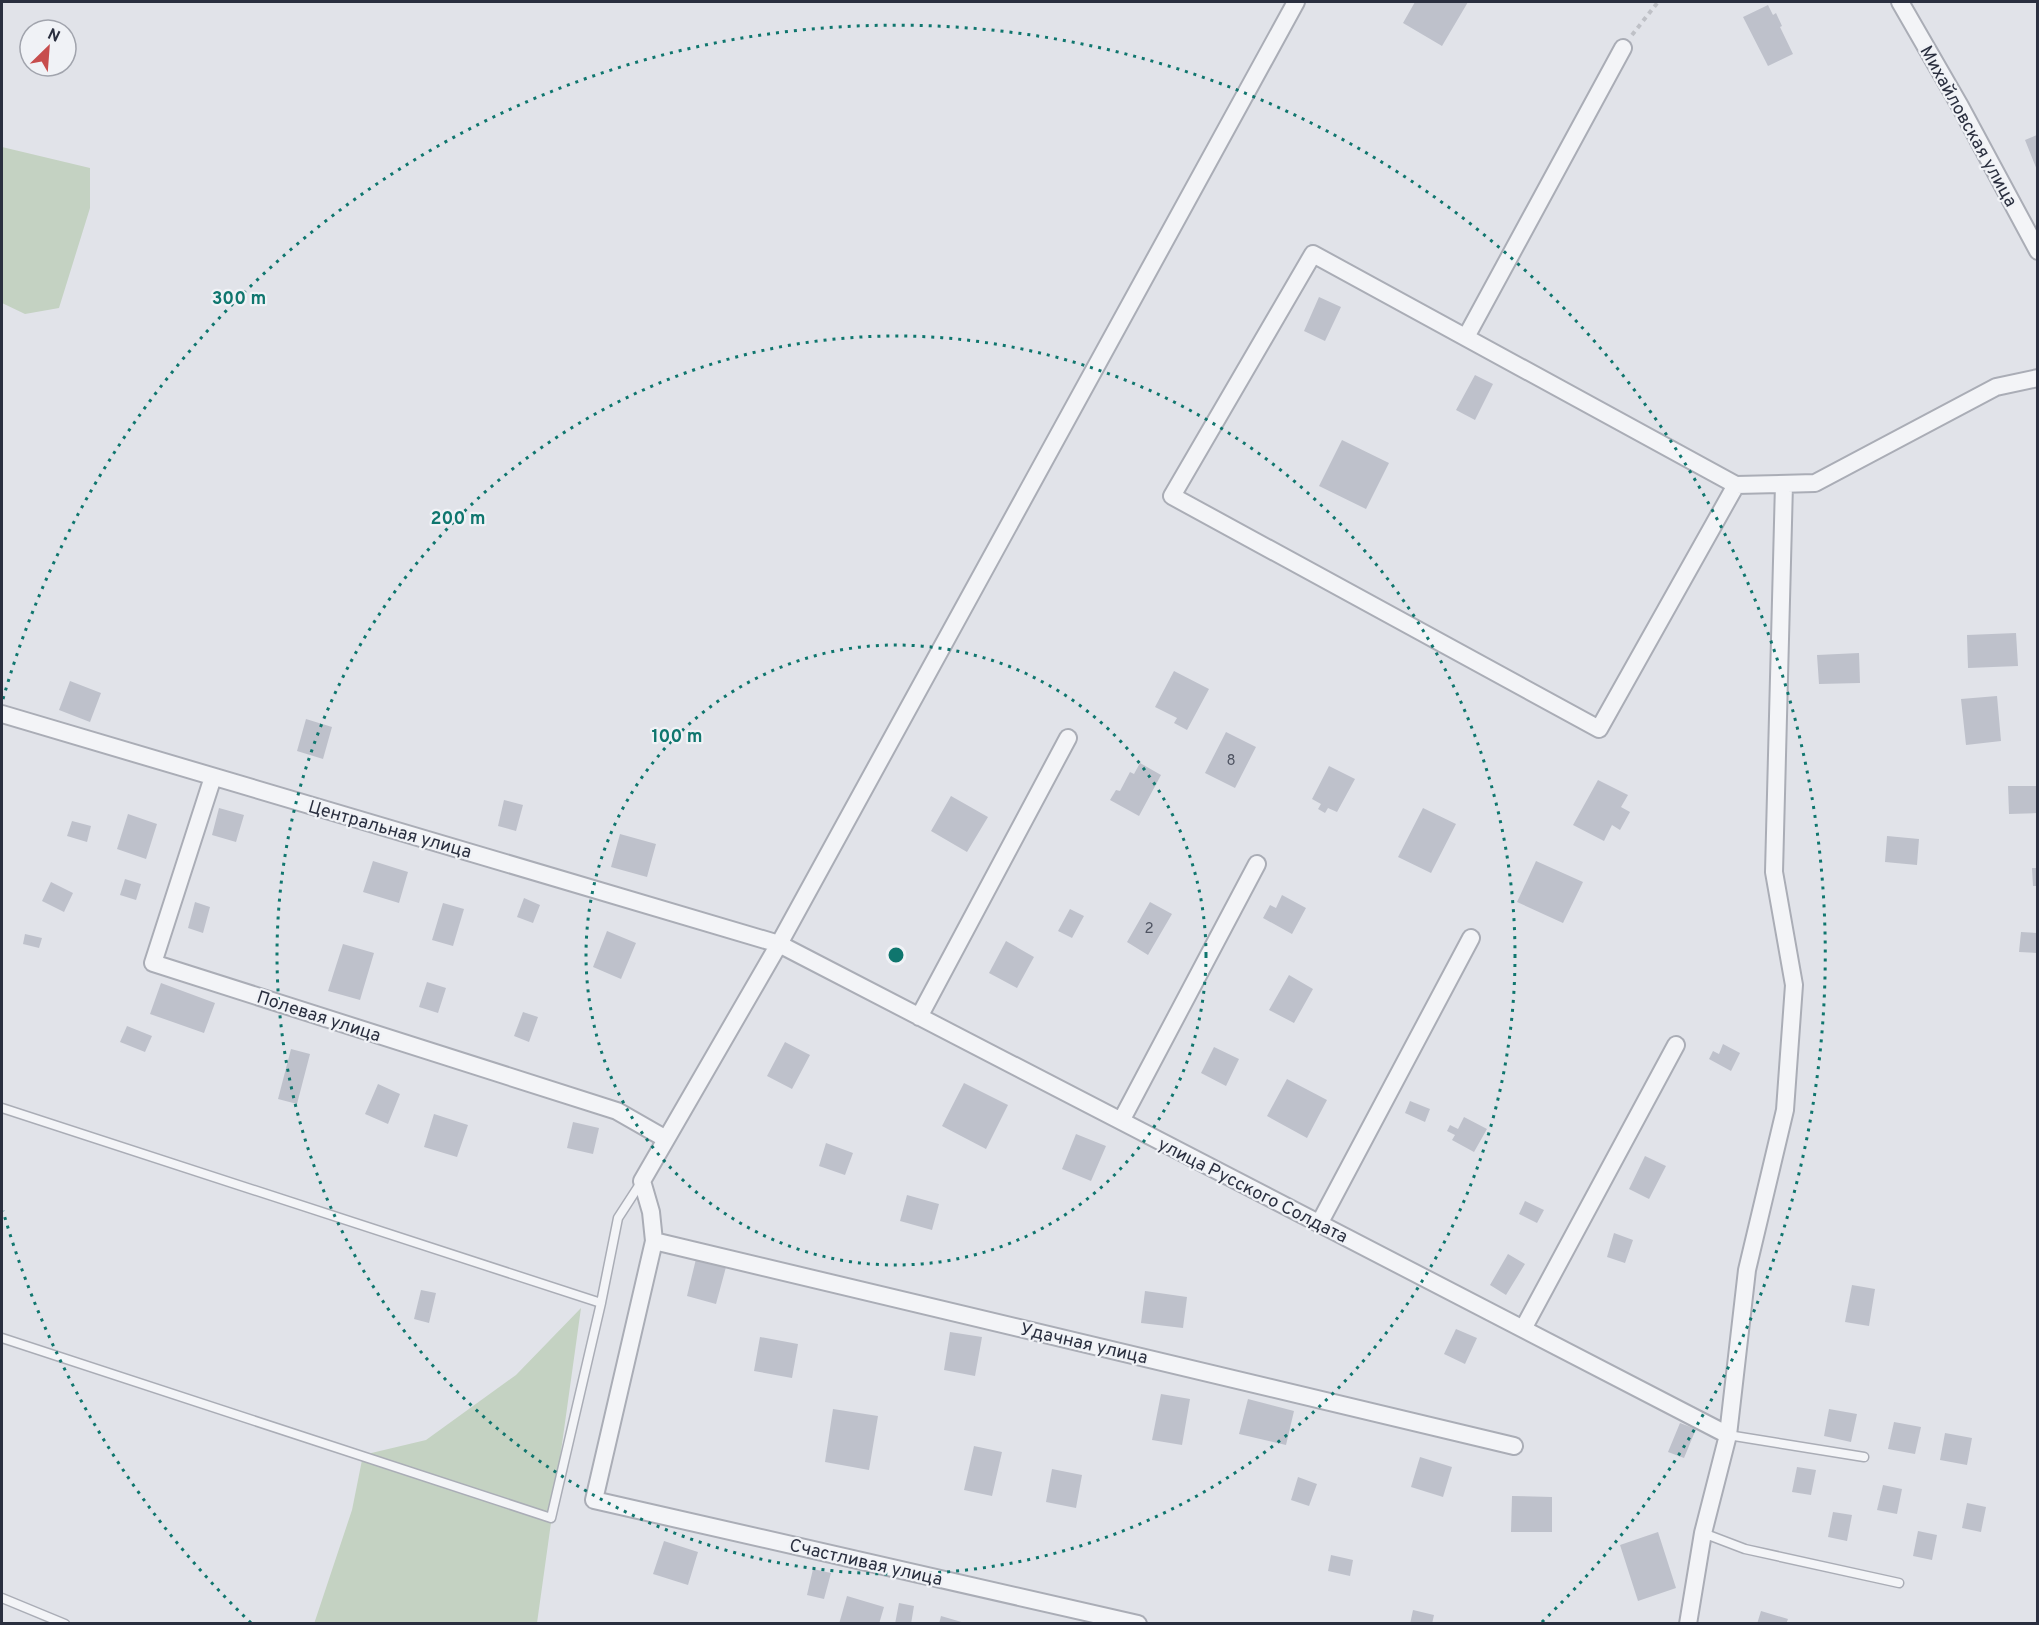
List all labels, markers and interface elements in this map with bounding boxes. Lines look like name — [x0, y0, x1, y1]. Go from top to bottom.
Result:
north arrow — [18, 18, 78, 78]
text: N — [44, 25, 63, 48]
street label: Михайловская улица — [1914, 42, 2022, 211]
text: 300 m — [212, 288, 266, 311]
text: 200 m — [430, 508, 486, 531]
text: 100 m — [651, 726, 703, 749]
house number: 8 — [1226, 752, 1236, 771]
street label: Центральная улица — [305, 796, 474, 865]
house number: 2 — [1144, 920, 1154, 939]
centre of rings — [886, 945, 906, 965]
street label: Полевая улица — [254, 987, 384, 1048]
street label: улица Русского Солдата — [1153, 1133, 1351, 1249]
street label: Удачная улица — [1018, 1319, 1150, 1370]
street label: Счастливая улица — [787, 1535, 944, 1592]

